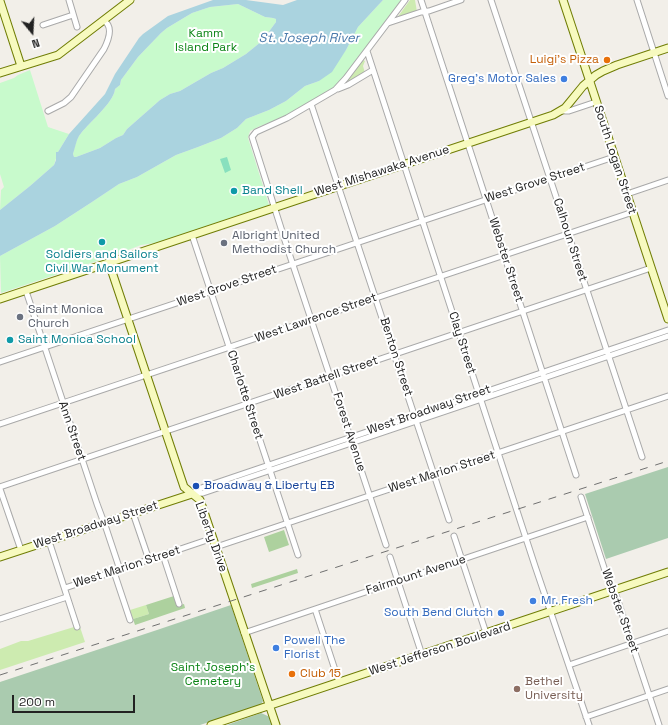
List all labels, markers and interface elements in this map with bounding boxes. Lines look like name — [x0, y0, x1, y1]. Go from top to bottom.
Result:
north arrow — [12, 12, 52, 52]
park label: Kamm Island Park — [175, 27, 237, 55]
water label: St. Joseph River — [259, 30, 359, 46]
text: N — [30, 36, 41, 51]
place label: Luigi's Pizza — [530, 53, 599, 67]
marker: Luigi's Pizza — [602, 55, 612, 65]
place label: Greg's Motor Sales — [448, 72, 556, 86]
marker: Greg's Motor Sales — [559, 74, 569, 84]
street label: South Logan Street — [591, 104, 639, 216]
street label: West Mishawaka Avenue — [313, 142, 451, 200]
street label: West Grove Street — [483, 160, 587, 206]
place label: Band Shell — [242, 184, 303, 198]
marker: Band Shell — [229, 186, 239, 196]
street label: Calhoun Street — [550, 197, 590, 283]
street label: Webster Street — [486, 216, 526, 304]
place label: Albright United Methodist Church — [232, 229, 336, 257]
marker: Soldiers and Sailors Civil War Monument — [97, 237, 107, 247]
marker: Albright United Methodist Church — [219, 238, 229, 248]
place label: Soldiers and Sailors Civil War Monument — [45, 248, 159, 276]
street label: West Grove Street — [175, 262, 279, 310]
street label: West Lawrence Street — [253, 290, 379, 346]
place label: Saint Monica Church — [28, 303, 103, 331]
street label: Clay Street — [445, 310, 479, 376]
marker: Saint Monica Church — [15, 312, 25, 322]
street label: Benton Street — [376, 316, 416, 398]
place label: Saint Monica School — [18, 333, 136, 347]
marker: Saint Monica School — [5, 335, 15, 345]
street label: Charlotte Street — [224, 349, 266, 441]
street label: West Battell Street — [272, 353, 380, 403]
street label: West Broadway Street — [365, 382, 493, 438]
street label: Forest Avenue — [329, 391, 369, 473]
street label: Ann Street — [55, 399, 89, 463]
street label: West Marion Street — [387, 448, 497, 496]
place label: Broadway & Liberty EB — [204, 479, 335, 493]
marker: Broadway & Liberty EB — [191, 481, 201, 491]
street label: West Broadway Street — [32, 498, 160, 552]
street label: Liberty Drive — [192, 500, 230, 574]
street label: West Marion Street — [72, 543, 182, 591]
street label: Fairmount Avenue — [364, 552, 468, 598]
street label: Webster Street — [598, 567, 642, 655]
place label: Mr. Fresh — [541, 594, 593, 608]
marker: Mr. Fresh — [528, 596, 538, 606]
place label: South Bend Clutch — [384, 606, 493, 620]
marker: South Bend Clutch — [496, 608, 506, 618]
street label: West Jefferson Boulevard — [367, 619, 513, 679]
place label: Powell The Florist — [284, 634, 345, 662]
marker: Powell The Florist — [271, 643, 281, 653]
park label: Saint Joseph's Cemetery — [171, 661, 255, 689]
place label: Club 15 — [300, 667, 341, 681]
marker: Club 15 — [287, 669, 297, 679]
place label: Bethel University — [525, 675, 583, 703]
marker: Bethel University — [512, 684, 522, 694]
scale bar — [14, 687, 137, 713]
text: 200 m — [19, 694, 55, 710]

